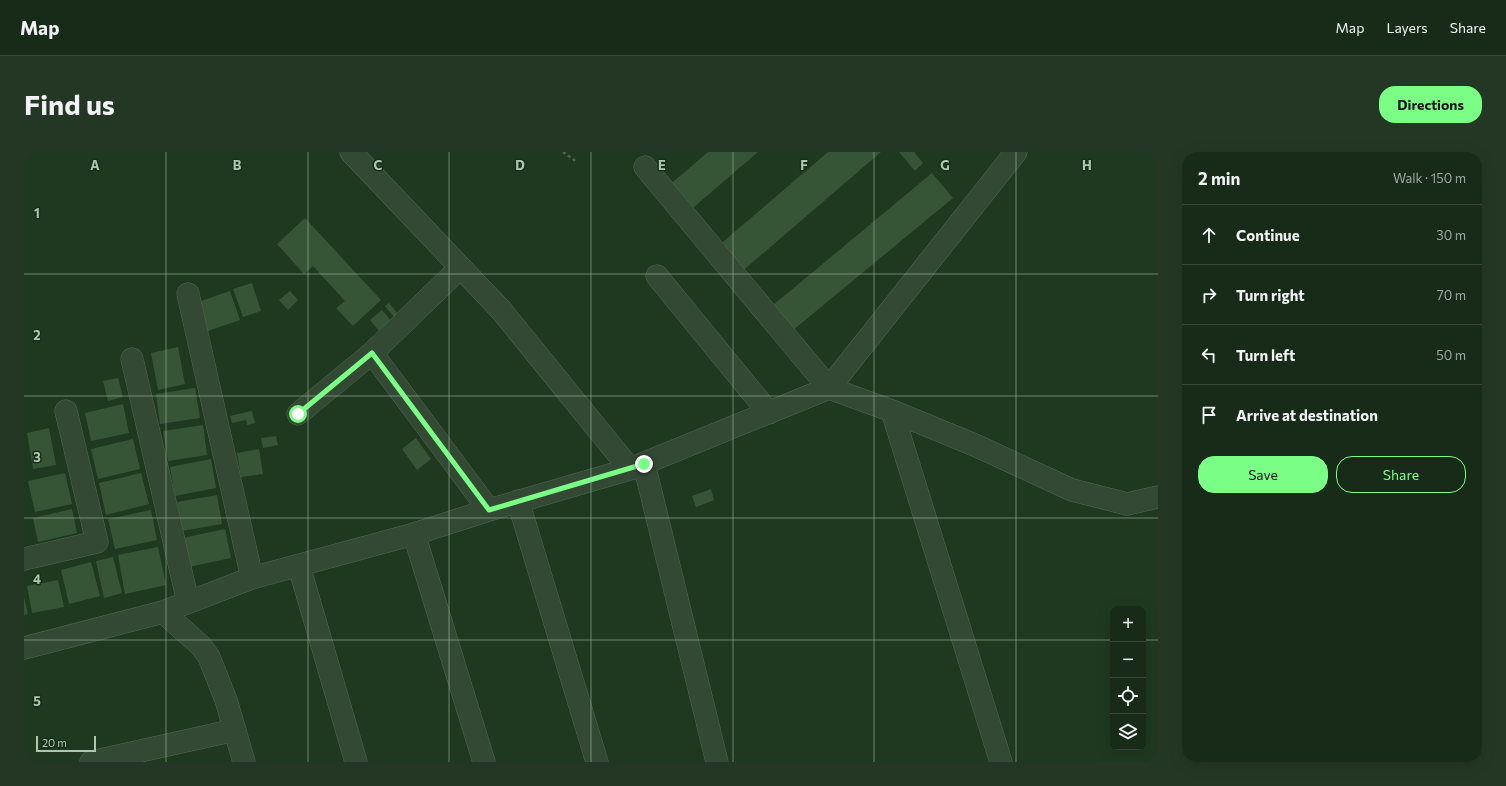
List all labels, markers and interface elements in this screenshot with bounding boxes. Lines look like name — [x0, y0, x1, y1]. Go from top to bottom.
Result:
text: Map — [20, 16, 59, 39]
text: Map — [1336, 19, 1364, 36]
text: Layers — [1386, 19, 1428, 36]
text: Share — [1450, 19, 1486, 36]
button: Directions — [1379, 86, 1482, 123]
text: Find us — [24, 87, 115, 121]
text: A — [90, 157, 100, 173]
text: B — [233, 157, 242, 173]
text: C — [374, 157, 383, 173]
text: D — [515, 157, 525, 173]
text: E — [658, 157, 666, 173]
text: F — [800, 157, 808, 173]
text: G — [940, 157, 950, 173]
text: H — [1082, 157, 1092, 173]
text: 2 min — [1198, 168, 1240, 189]
text: Walk · 150 m — [1393, 170, 1466, 186]
text: 1 — [34, 205, 40, 221]
icon: ahead — [1198, 224, 1220, 246]
text: Continue — [1236, 226, 1300, 244]
text: 30 m — [1436, 227, 1466, 243]
icon: right — [1198, 284, 1220, 306]
text: Turn right — [1236, 286, 1305, 304]
text: 70 m — [1437, 287, 1466, 303]
text: 2 — [33, 327, 41, 343]
icon: left — [1198, 344, 1220, 366]
text: Turn left — [1236, 346, 1295, 364]
text: 50 m — [1436, 347, 1466, 363]
icon: arrive — [1198, 404, 1220, 426]
route start — [289, 405, 307, 423]
text: Arrive at destination — [1236, 406, 1378, 424]
text: 3 — [33, 449, 41, 465]
route end — [635, 455, 653, 473]
button: Save — [1198, 456, 1328, 493]
button: Share — [1336, 456, 1466, 493]
text: 4 — [33, 571, 41, 587]
map controls — [1110, 606, 1146, 750]
button: + — [1110, 606, 1146, 642]
button: − — [1110, 642, 1146, 678]
button: locate — [1110, 678, 1146, 714]
text: 5 — [33, 693, 41, 709]
button: layers — [1110, 714, 1146, 750]
scale bar — [36, 734, 96, 753]
text: 20 m — [42, 736, 67, 749]

